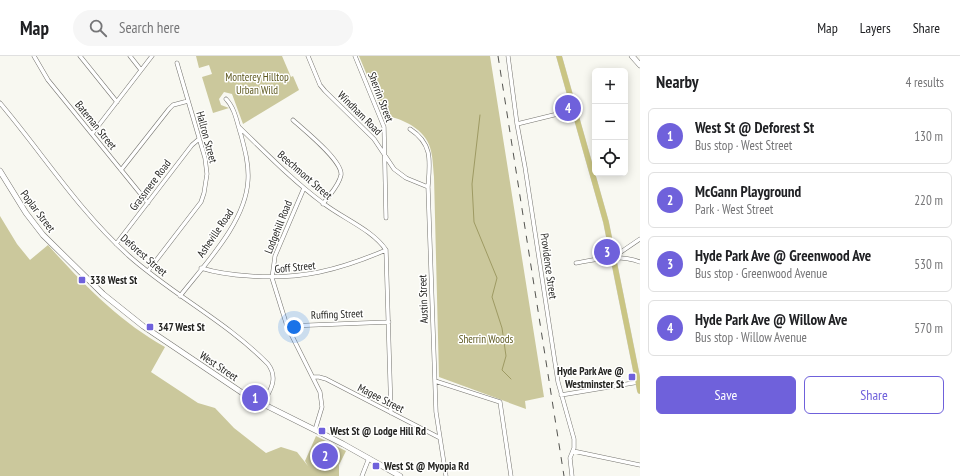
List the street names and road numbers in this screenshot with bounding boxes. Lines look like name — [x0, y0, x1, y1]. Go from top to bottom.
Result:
street label: Sherrin Street — [365, 70, 397, 124]
street label: Windham Road — [335, 88, 385, 138]
street label: Bateman Street — [72, 98, 120, 152]
street label: Hallron Street — [193, 110, 221, 164]
street label: Beechmont Street — [275, 148, 335, 202]
street label: Grassmere Road — [126, 156, 174, 213]
street label: Poplar Street — [18, 187, 58, 235]
street label: Lodgehill Road — [261, 198, 295, 256]
street label: Asheville Road — [194, 206, 236, 260]
street label: Deforest Street — [118, 231, 170, 279]
street label: Providence Street — [537, 232, 561, 300]
street label: Goff Street — [274, 258, 316, 276]
street label: Austin Street — [415, 274, 431, 324]
street label: Ruffing Street — [311, 306, 363, 322]
street label: West Street — [197, 348, 241, 384]
street label: Magee Street — [355, 380, 407, 416]

